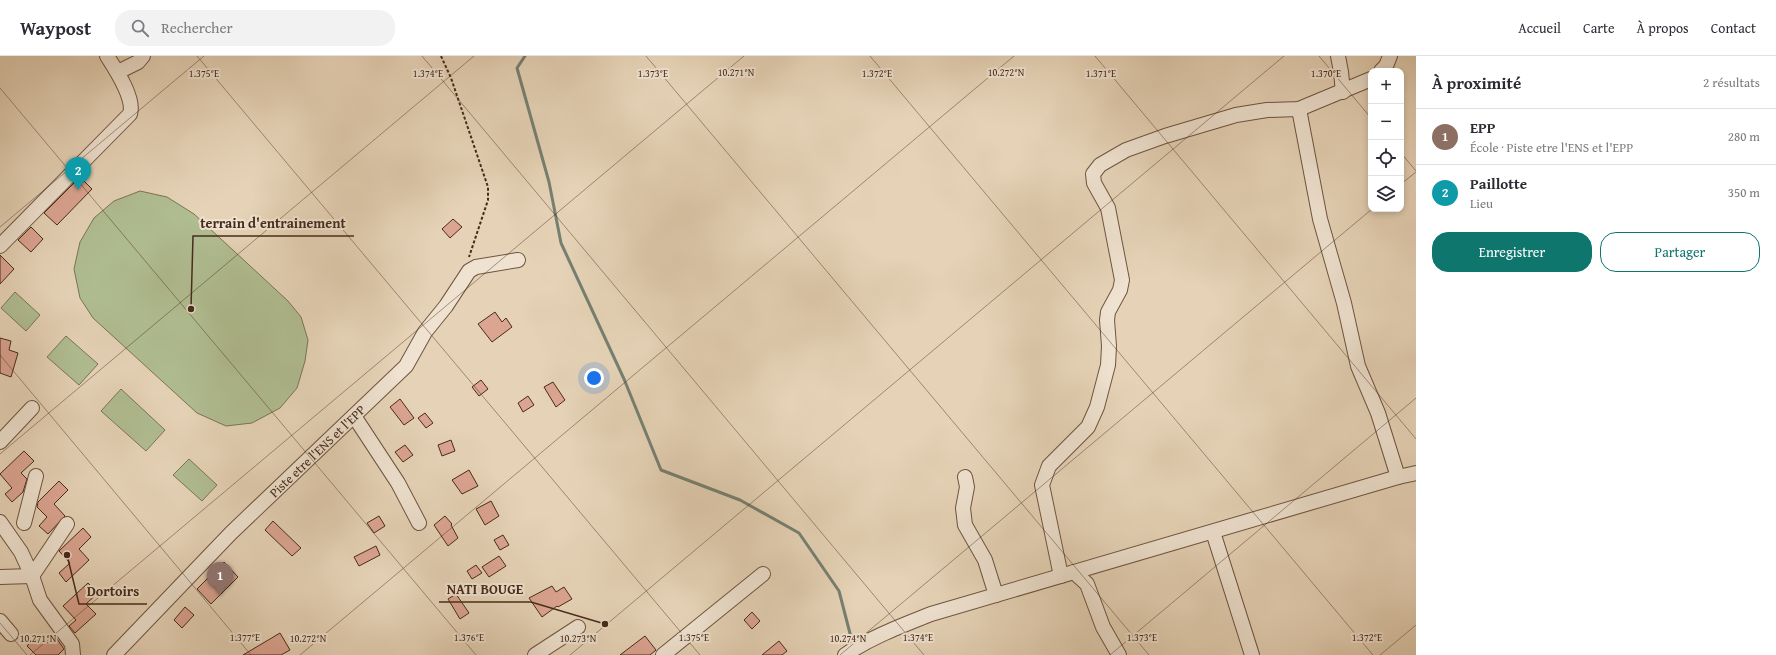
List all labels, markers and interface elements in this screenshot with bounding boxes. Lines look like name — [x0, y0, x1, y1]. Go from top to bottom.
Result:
search box — [115, 10, 395, 46]
text: Waypost — [20, 14, 91, 42]
icon: search — [129, 17, 151, 39]
text: Rechercher — [161, 17, 233, 38]
text: Accueil — [1518, 18, 1561, 38]
text: Carte — [1583, 18, 1615, 38]
text: À propos — [1637, 18, 1689, 38]
text: Contact — [1711, 18, 1756, 38]
text: 10.271°N — [718, 65, 755, 80]
text: 10.272°N — [988, 65, 1025, 80]
text: 1.375°E — [189, 66, 219, 81]
text: 1.374°E — [413, 66, 443, 81]
text: 1.373°E — [638, 66, 668, 81]
text: 1.372°E — [862, 66, 892, 81]
text: 1.371°E — [1086, 66, 1116, 81]
text: 1.370°E — [1311, 66, 1341, 81]
map controls — [1368, 68, 1404, 212]
button: + — [1368, 68, 1404, 104]
text: À proximité — [1432, 70, 1521, 95]
text: 2 résultats — [1703, 73, 1760, 92]
button: − — [1368, 104, 1404, 140]
text: EPP — [1470, 117, 1495, 138]
text: 1 — [1442, 127, 1448, 146]
text: 280 m — [1728, 127, 1760, 146]
text: École · Piste etre l'ENS et l'EPP — [1470, 138, 1633, 157]
button: locate — [1368, 140, 1404, 176]
pin: 2 — [65, 157, 91, 190]
text: Paillotte — [1470, 173, 1527, 194]
button: layers — [1368, 176, 1404, 212]
text: 2 — [1442, 183, 1448, 202]
text: 350 m — [1728, 183, 1760, 202]
text: Lieu — [1470, 194, 1493, 213]
callout: terrain d'entrainement — [193, 210, 354, 236]
text: terrain d'entrainement — [200, 213, 346, 233]
button: Enregistrer — [1432, 232, 1592, 272]
button: Partager — [1600, 232, 1760, 272]
your location — [584, 368, 604, 388]
street label: Piste etre l'ENS et l'EPP — [265, 401, 370, 502]
pin: 1 — [207, 562, 233, 595]
callout: NATI BOUGE — [439, 576, 531, 602]
callout: Dortoirs — [79, 578, 147, 604]
text: NATI BOUGE — [447, 579, 524, 599]
text: Dortoirs — [87, 581, 139, 601]
text: 1.377°E — [230, 630, 260, 645]
text: 1.376°E — [454, 630, 484, 645]
text: 1.375°E — [679, 630, 709, 645]
text: 1.374°E — [903, 630, 933, 645]
text: 1.373°E — [1127, 630, 1157, 645]
text: 1.372°E — [1352, 630, 1382, 645]
text: 10.271°N — [20, 631, 57, 646]
text: 10.272°N — [290, 631, 327, 646]
text: 10.273°N — [560, 631, 597, 646]
text: 10.274°N — [830, 631, 867, 646]

